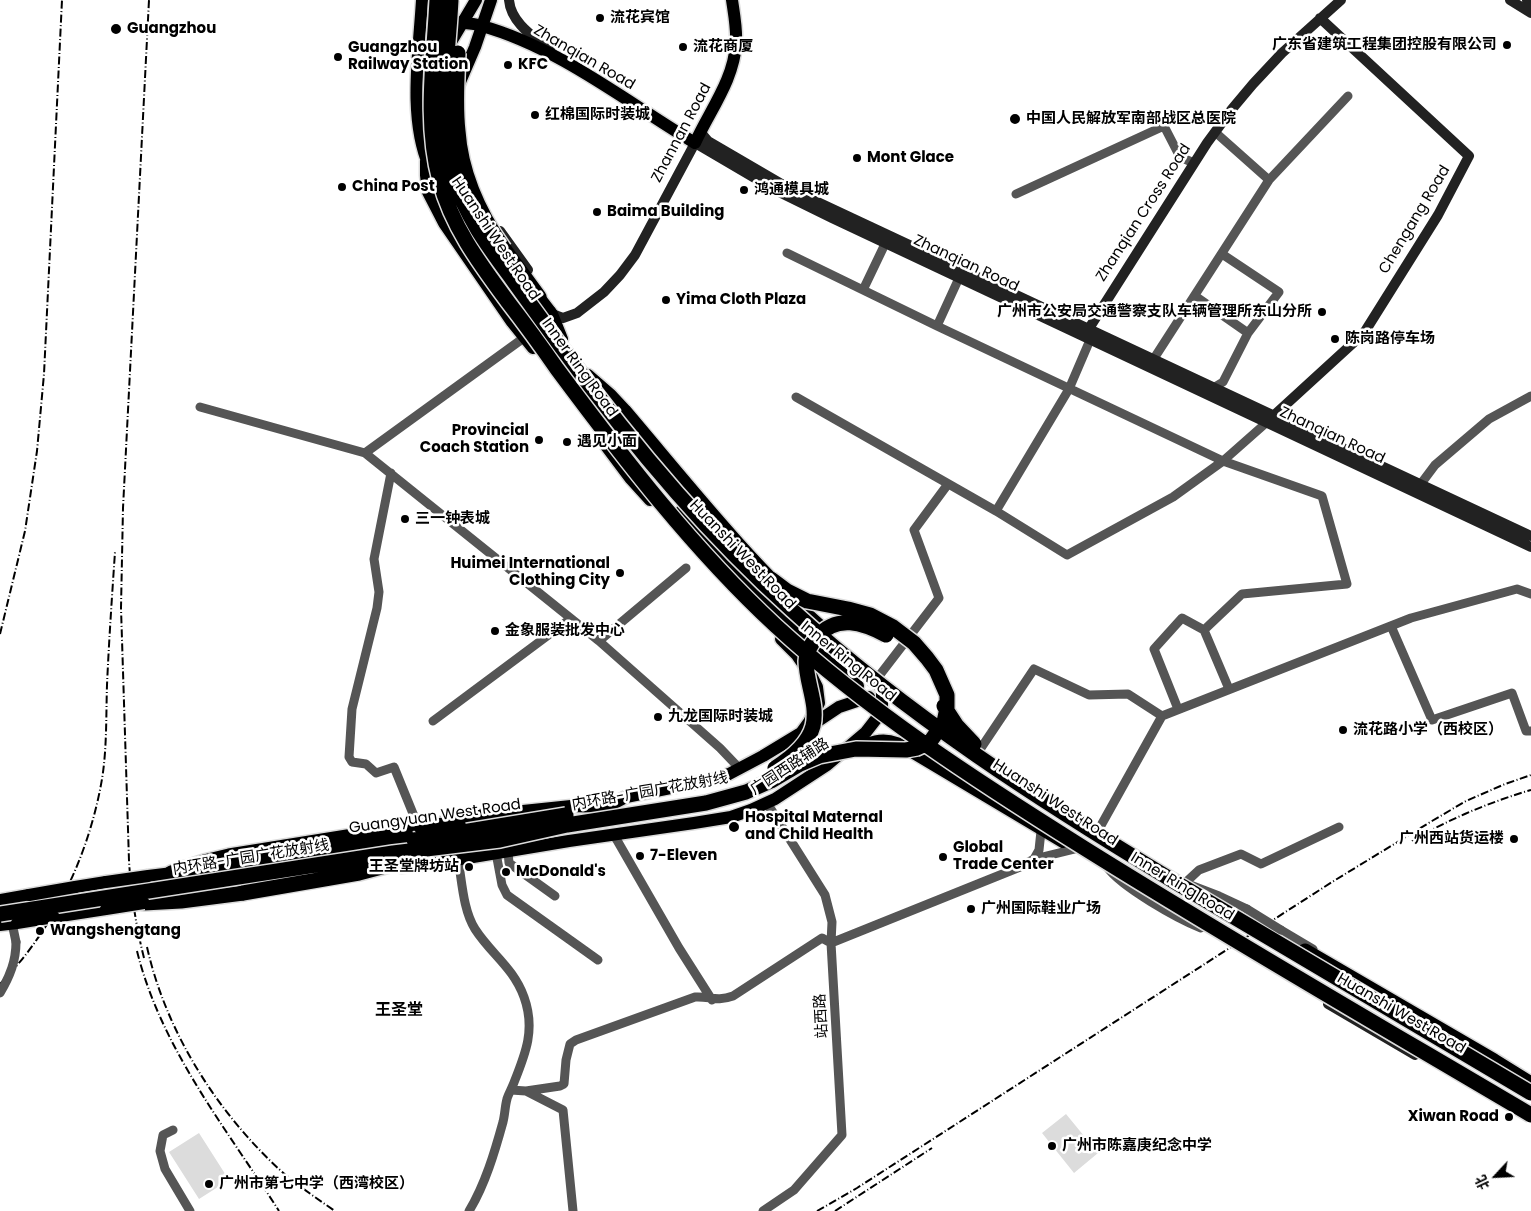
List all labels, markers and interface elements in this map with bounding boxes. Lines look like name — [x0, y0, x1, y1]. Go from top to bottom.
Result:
place label: 流花宾馆 — [610, 9, 670, 27]
marker: 流花宾馆 — [594, 12, 606, 24]
place label: Guangzhou — [127, 20, 216, 38]
marker: Guangzhou — [109, 22, 123, 36]
street label: Zhanqian Road — [530, 22, 638, 94]
place label: 广东省建筑工程集团控股有限公司 — [1272, 36, 1497, 54]
place label: 流花商厦 — [693, 38, 753, 56]
place label: Guangzhou Railway Station — [348, 39, 468, 74]
marker: 广东省建筑工程集团控股有限公司 — [1501, 39, 1513, 51]
marker: 流花商厦 — [677, 41, 689, 53]
marker: Guangzhou Railway Station — [332, 51, 344, 63]
place label: KFC — [518, 56, 548, 74]
marker: KFC — [502, 59, 514, 71]
street label: Zhannan Road — [648, 80, 716, 186]
place label: 红棉国际时装城 — [545, 106, 650, 124]
marker: 红棉国际时装城 — [529, 109, 541, 121]
place label: 中国人民解放军南部战区总医院 — [1026, 110, 1236, 128]
marker: 中国人民解放军南部战区总医院 — [1008, 112, 1022, 126]
street label: Zhanqian Cross Road — [1093, 141, 1195, 285]
place label: Mont Glace — [867, 149, 954, 167]
marker: Mont Glace — [851, 152, 863, 164]
street label: Chengang Road — [1376, 163, 1454, 277]
street label: Huanshi West Road — [447, 174, 543, 304]
place label: China Post — [352, 178, 435, 196]
marker: China Post — [336, 181, 348, 193]
place label: 鸿通模具城 — [754, 181, 829, 199]
marker: 鸿通模具城 — [738, 184, 750, 196]
place label: Baima Building — [607, 203, 724, 221]
marker: Baima Building — [591, 206, 603, 218]
street label: Zhanqian Road — [911, 232, 1021, 296]
place label: Yima Cloth Plaza — [676, 291, 806, 309]
marker: Yima Cloth Plaza — [660, 294, 672, 306]
place label: 广州市公安局交通警察支队车辆管理所东山分所 — [997, 303, 1312, 321]
marker: 广州市公安局交通警察支队车辆管理所东山分所 — [1316, 306, 1328, 318]
street label: Inner Ring Road — [537, 315, 621, 421]
place label: 陈岗路停车场 — [1345, 330, 1435, 348]
marker: 陈岗路停车场 — [1329, 333, 1341, 345]
street label: Zhanqian Road — [1277, 404, 1387, 468]
place label: Provincial Coach Station — [420, 422, 529, 457]
place label: 遇见小面 — [577, 433, 637, 451]
marker: Provincial Coach Station — [533, 434, 545, 446]
marker: 遇见小面 — [561, 436, 573, 448]
street label: Huanshi West Road — [685, 497, 799, 613]
place label: 三一钟表城 — [415, 510, 490, 528]
marker: 三一钟表城 — [399, 513, 411, 525]
place label: Huimei International Clothing City — [450, 555, 610, 590]
marker: Huimei International Clothing City — [614, 567, 626, 579]
street label: Inner Ring Road — [797, 618, 899, 706]
place label: 金象服装批发中心 — [505, 622, 625, 640]
marker: 金象服装批发中心 — [489, 625, 501, 637]
place label: 九龙国际时装城 — [668, 708, 773, 726]
marker: 九龙国际时装城 — [652, 711, 664, 723]
place label: 流花路小学（西校区） — [1353, 721, 1503, 739]
marker: 流花路小学（西校区） — [1337, 724, 1349, 736]
street label: 广园西路辅路 — [747, 735, 833, 799]
street label: Huanshi West Road — [989, 756, 1121, 850]
street label: 内环路-广园广花放射线 — [571, 769, 729, 815]
street label: Guangyuan West Road — [348, 796, 522, 838]
place label: Hospital Maternal and Child Health — [745, 809, 883, 844]
marker: Hospital Maternal and Child Health — [727, 820, 741, 834]
place label: 广州西站货运楼 — [1399, 830, 1504, 848]
marker: 广州西站货运楼 — [1508, 833, 1520, 845]
street label: 内环路-广园广花放射线 — [171, 837, 331, 879]
place label: Global Trade Center — [953, 839, 1054, 874]
place label: 7-Eleven — [650, 847, 717, 865]
street label: Inner Ring Road — [1127, 849, 1237, 925]
marker: 7-Eleven — [634, 850, 646, 862]
marker: Global Trade Center — [937, 851, 949, 863]
place label: 王圣堂牌坊站 — [369, 858, 459, 876]
marker: 王圣堂牌坊站 — [463, 861, 475, 873]
place label: McDonald's — [516, 863, 606, 881]
marker: McDonald's — [500, 866, 512, 878]
place label: 广州国际鞋业广场 — [981, 900, 1101, 918]
marker: 广州国际鞋业广场 — [965, 903, 977, 915]
place label: Wangshengtang — [50, 922, 181, 940]
marker: Wangshengtang — [34, 925, 46, 937]
street label: Huanshi West Road — [1334, 970, 1468, 1058]
street label: 站西路 — [812, 993, 832, 1039]
district label: 王圣堂 — [375, 1001, 423, 1021]
place label: Xiwan Road — [1408, 1108, 1499, 1126]
marker: Xiwan Road — [1503, 1111, 1515, 1123]
place label: 广州市陈嘉庚纪念中学 — [1062, 1137, 1212, 1155]
marker: 广州市陈嘉庚纪念中学 — [1046, 1140, 1058, 1152]
north arrow — [1471, 1151, 1521, 1201]
text: 北 — [1470, 1172, 1494, 1193]
place label: 广州市第七中学（西湾校区） — [219, 1175, 414, 1193]
marker: 广州市第七中学（西湾校区） — [203, 1178, 215, 1190]

